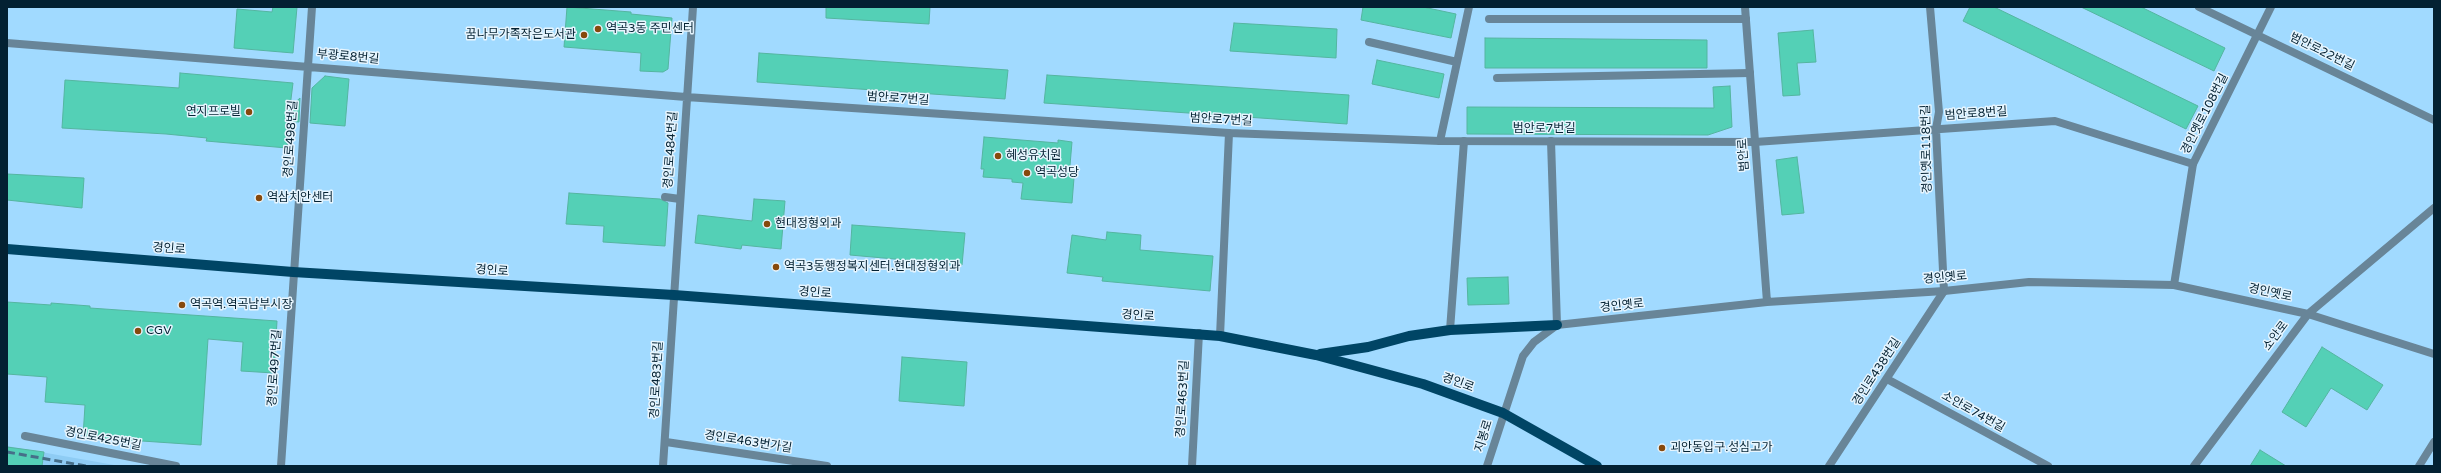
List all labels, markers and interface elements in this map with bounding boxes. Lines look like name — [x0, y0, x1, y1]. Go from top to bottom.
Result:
place label: 역곡3동 주민센터 — [606, 22, 694, 36]
marker: 역곡3동 주민센터 — [593, 24, 603, 34]
place label: 꿈나무가족작은도서관 — [466, 28, 576, 42]
marker: 꿈나무가족작은도서관 — [579, 30, 589, 40]
street label: 범안로22번길 — [2287, 30, 2357, 74]
street label: 부광로8번길 — [316, 47, 380, 67]
street label: 경인옛로108번길 — [2178, 71, 2232, 157]
street label: 범안로7번길 — [866, 90, 930, 108]
street label: 경인로498번길 — [281, 100, 301, 178]
street label: 경인옛로118번길 — [1919, 104, 1935, 194]
place label: 연지프로빌 — [186, 105, 241, 119]
street label: 범안로8번길 — [1944, 105, 2008, 123]
marker: 연지프로빌 — [244, 107, 254, 117]
street label: 경인로484번길 — [661, 111, 681, 189]
street label: 범안로7번길 — [1189, 111, 1253, 129]
street label: 범안로7번길 — [1513, 122, 1575, 136]
street label: 범안로 — [1736, 138, 1752, 172]
place label: 혜성유치원 — [1006, 149, 1061, 163]
marker: 혜성유치원 — [993, 151, 1003, 161]
place label: 역곡성당 — [1035, 166, 1079, 180]
marker: 역곡성당 — [1022, 168, 1032, 178]
place label: 역삼치안센터 — [267, 191, 333, 205]
marker: 역삼치안센터 — [254, 193, 264, 203]
place label: 현대정형외과 — [775, 217, 841, 231]
marker: 현대정형외과 — [762, 219, 772, 229]
street label: 경인로 — [152, 241, 186, 257]
place label: 역곡3동행정복지센터.현대정형외과 — [784, 260, 960, 274]
marker: 역곡3동행정복지센터.현대정형외과 — [771, 262, 781, 272]
street label: 경인로 — [475, 263, 509, 279]
street label: 경인옛로 — [1922, 269, 1968, 287]
street label: 경인옛로 — [2247, 281, 2293, 305]
street label: 경인로 — [798, 285, 832, 301]
street label: 경인옛로 — [1599, 297, 1645, 315]
place label: 역곡역.역곡남부시장 — [190, 298, 292, 312]
marker: 역곡역.역곡남부시장 — [177, 300, 187, 310]
street label: 경인로 — [1121, 308, 1155, 324]
street label: 소안로 — [2260, 318, 2292, 354]
place label: CGV — [146, 324, 172, 338]
marker: CGV — [133, 326, 143, 336]
street label: 경인로497번길 — [265, 329, 285, 407]
street label: 경인로438번길 — [1850, 335, 1904, 409]
street label: 경인로483번길 — [648, 341, 666, 419]
street label: 경인로463번길 — [1174, 360, 1192, 438]
street label: 경인로 — [1440, 371, 1476, 395]
street label: 소안로74번길 — [1939, 389, 2007, 435]
street label: 지봉로 — [1472, 418, 1496, 454]
street label: 경인로425번길 — [63, 425, 143, 453]
street label: 경인로463번가길 — [703, 428, 793, 456]
place label: 괴안동입구.성심고가 — [1670, 441, 1772, 455]
marker: 괴안동입구.성심고가 — [1657, 443, 1667, 453]

